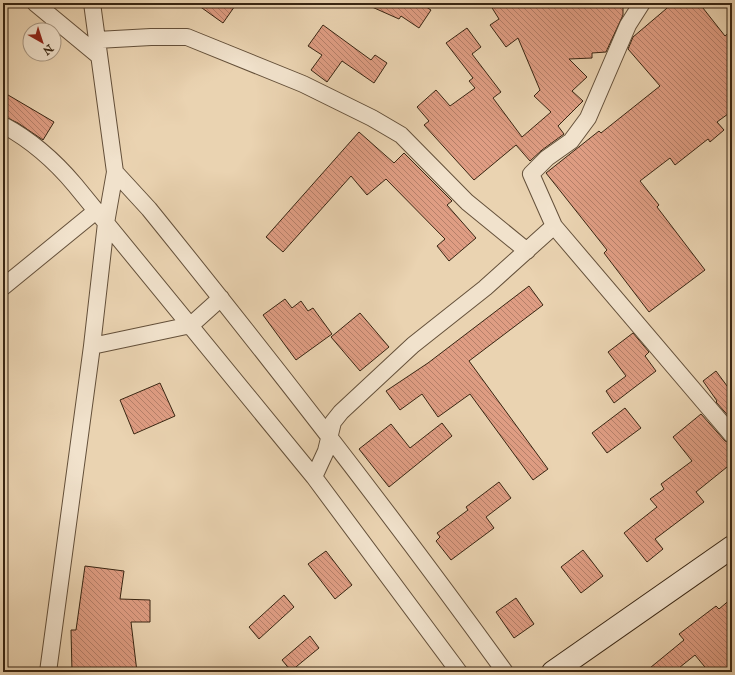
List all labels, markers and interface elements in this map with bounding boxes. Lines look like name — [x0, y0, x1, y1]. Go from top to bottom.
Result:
north arrow — [22, 22, 62, 62]
text: N — [39, 40, 57, 58]

